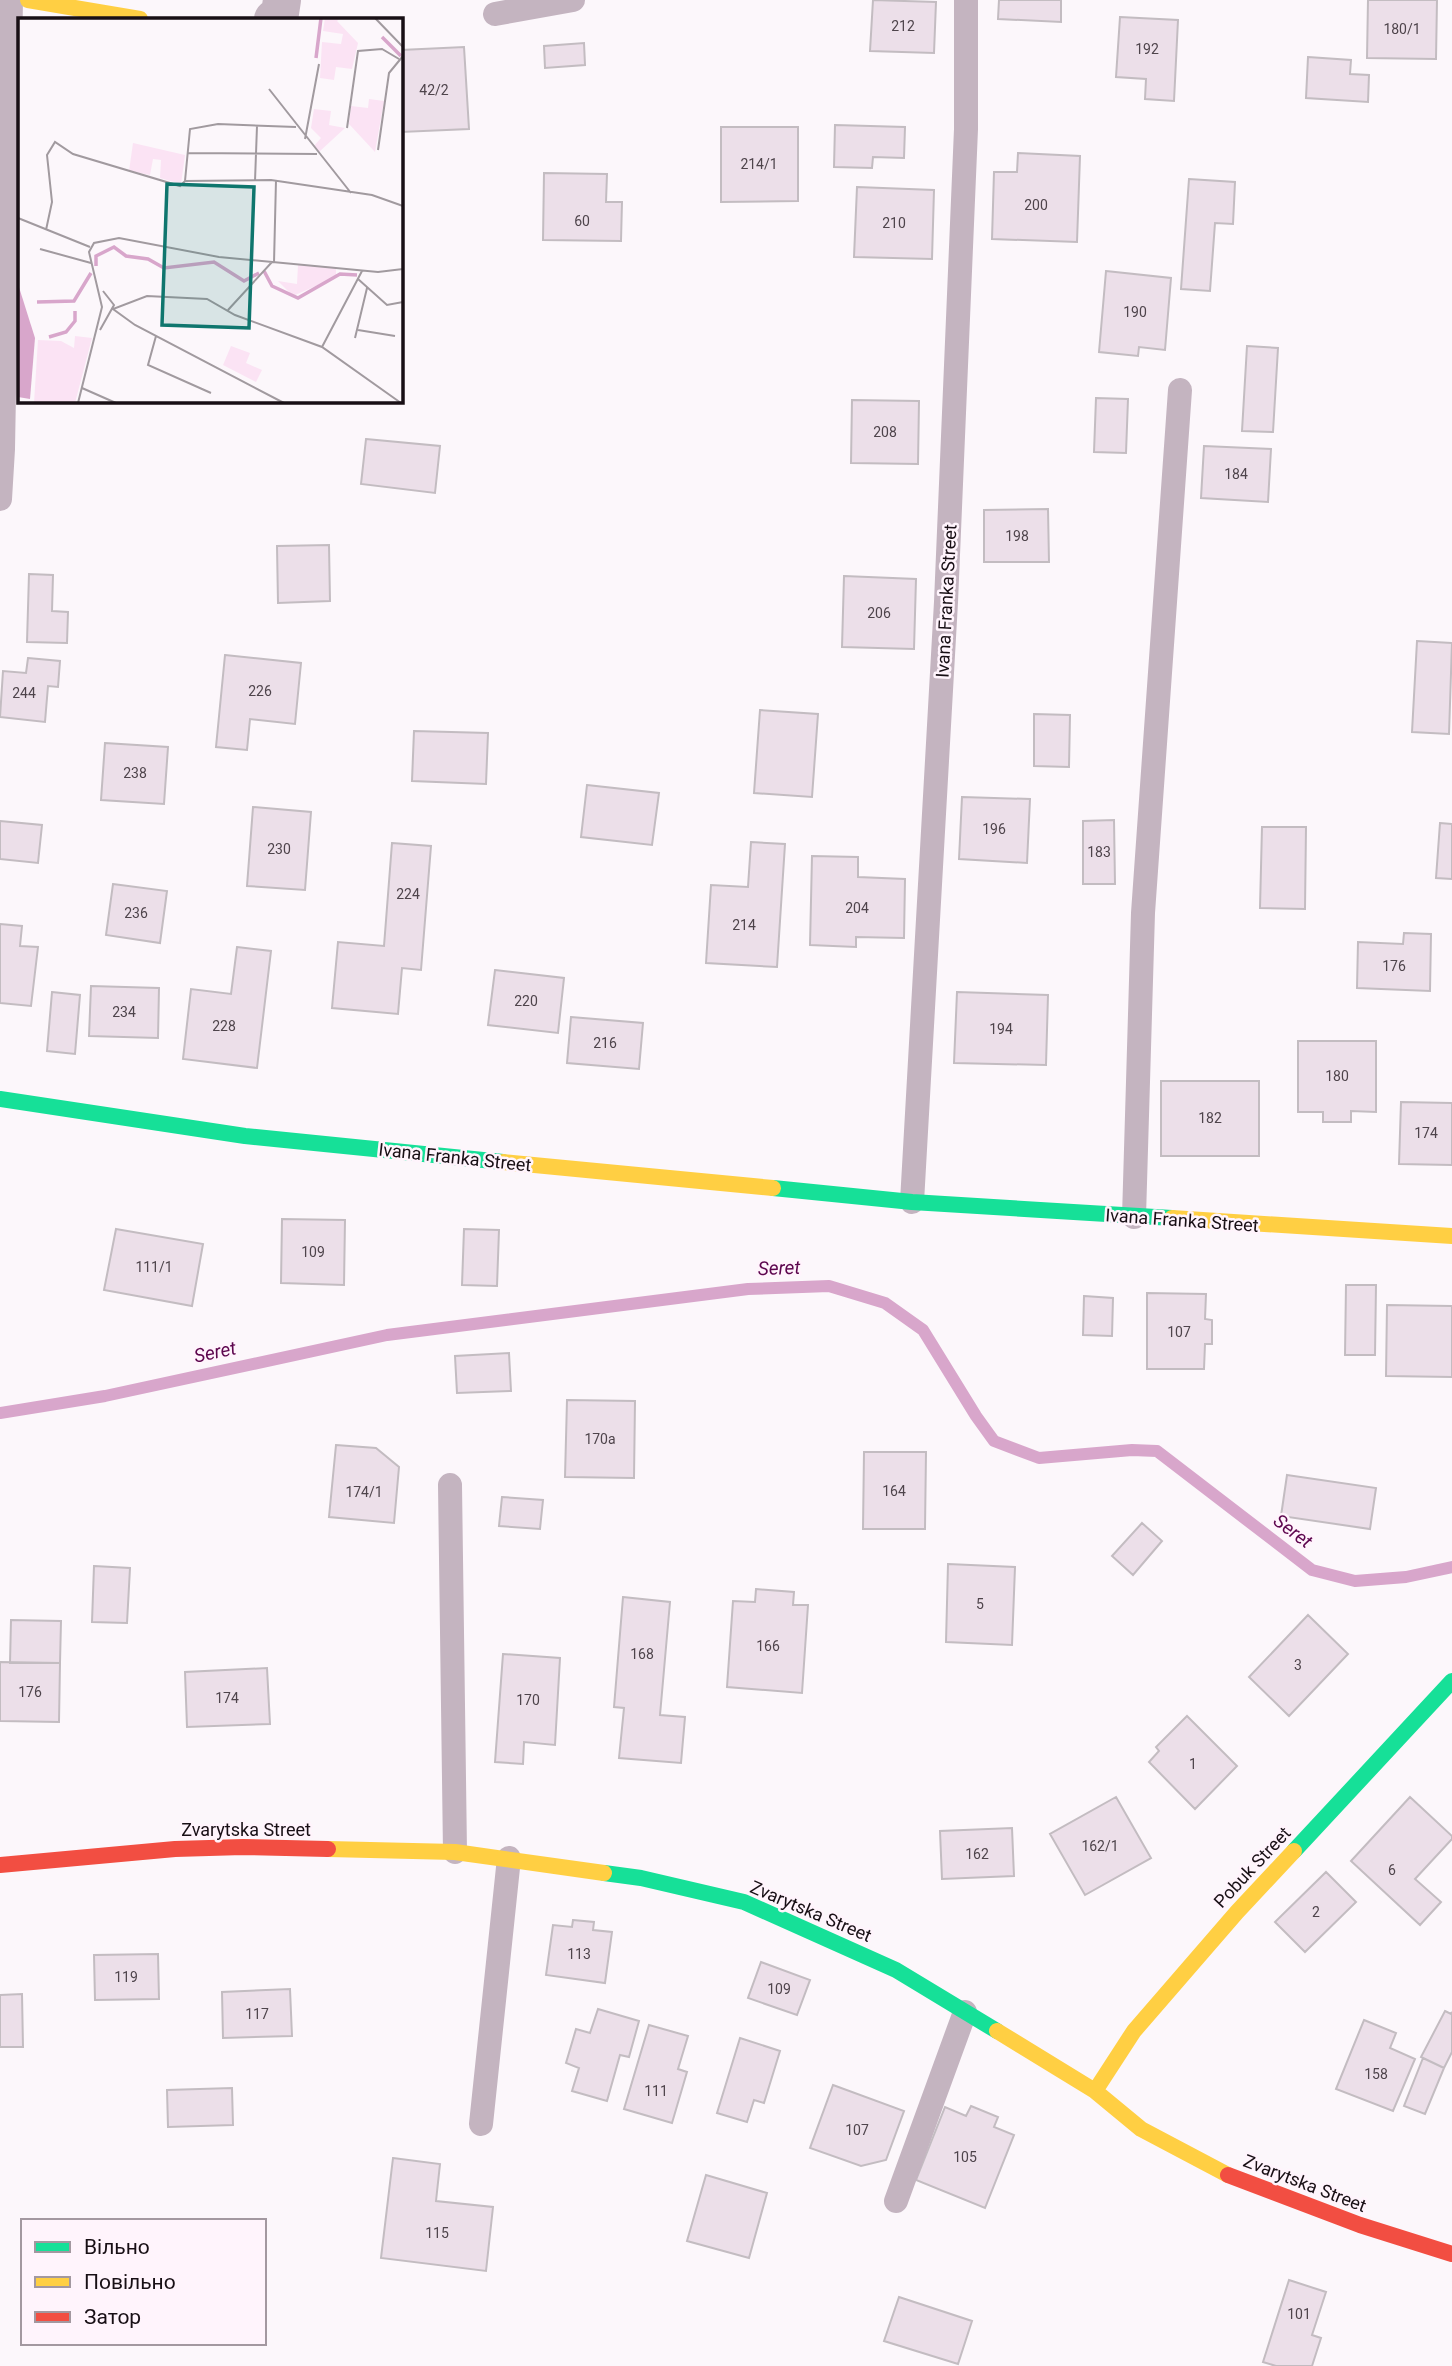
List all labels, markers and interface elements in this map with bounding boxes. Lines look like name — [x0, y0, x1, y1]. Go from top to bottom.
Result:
inset map — [18, 18, 402, 402]
house number: 212 — [891, 18, 915, 34]
house number: 180/1 — [1383, 21, 1421, 37]
house number: 192 — [1135, 41, 1159, 57]
house number: 42/2 — [419, 82, 449, 98]
house number: 214/1 — [740, 156, 778, 172]
house number: 200 — [1024, 197, 1048, 213]
house number: 60 — [574, 213, 590, 229]
house number: 210 — [882, 215, 906, 231]
house number: 190 — [1123, 304, 1147, 320]
house number: 208 — [873, 424, 897, 440]
house number: 184 — [1224, 466, 1248, 482]
street label: Ivana Franka Street — [931, 524, 961, 678]
house number: 198 — [1005, 528, 1029, 544]
house number: 206 — [867, 605, 891, 621]
house number: 226 — [248, 683, 272, 699]
house number: 244 — [12, 685, 36, 701]
house number: 238 — [123, 765, 147, 781]
house number: 196 — [982, 821, 1006, 837]
house number: 230 — [267, 841, 291, 857]
house number: 183 — [1087, 844, 1111, 860]
house number: 224 — [396, 886, 420, 902]
house number: 204 — [845, 900, 869, 916]
house number: 236 — [124, 905, 148, 921]
house number: 214 — [732, 917, 756, 933]
house number: 176 — [1382, 958, 1406, 974]
house number: 220 — [514, 993, 538, 1009]
house number: 234 — [112, 1004, 136, 1020]
house number: 228 — [212, 1018, 236, 1034]
house number: 194 — [989, 1021, 1013, 1037]
house number: 216 — [593, 1035, 617, 1051]
house number: 180 — [1325, 1068, 1349, 1084]
house number: 182 — [1198, 1110, 1222, 1126]
house number: 174 — [1414, 1125, 1438, 1141]
street label: Ivana Franka Street — [378, 1139, 533, 1175]
street label: Ivana Franka Street — [1105, 1204, 1259, 1236]
house number: 109 — [301, 1244, 325, 1260]
water label: Seret — [757, 1256, 802, 1280]
house number: 111/1 — [135, 1259, 173, 1275]
house number: 107 — [1167, 1324, 1191, 1340]
water label: Seret — [192, 1336, 239, 1368]
house number: 170а — [584, 1431, 616, 1447]
house number: 164 — [882, 1483, 906, 1499]
house number: 174/1 — [345, 1484, 383, 1500]
water label: Seret — [1269, 1509, 1318, 1554]
house number: 5 — [976, 1596, 984, 1612]
house number: 166 — [756, 1638, 780, 1654]
house number: 168 — [630, 1646, 654, 1662]
house number: 3 — [1294, 1657, 1302, 1673]
house number: 176 — [18, 1684, 42, 1700]
house number: 174 — [215, 1690, 239, 1706]
house number: 170 — [516, 1692, 540, 1708]
house number: 1 — [1189, 1756, 1197, 1772]
street label: Zvarytska Street — [181, 1819, 311, 1840]
street label: Pobuk Street — [1209, 1822, 1295, 1912]
house number: 162/1 — [1081, 1838, 1119, 1854]
house number: 162 — [965, 1846, 989, 1862]
house number: 6 — [1388, 1862, 1396, 1878]
street label: Zvarytska Street — [747, 1876, 875, 1946]
house number: 2 — [1312, 1904, 1320, 1920]
house number: 113 — [567, 1946, 591, 1962]
house number: 119 — [114, 1969, 138, 1985]
house number: 109 — [767, 1981, 791, 1997]
house number: 117 — [245, 2006, 269, 2022]
house number: 158 — [1364, 2066, 1388, 2082]
house number: 111 — [644, 2083, 668, 2099]
house number: 107 — [845, 2122, 869, 2138]
house number: 105 — [953, 2149, 977, 2165]
street label: Zvarytska Street — [1241, 2150, 1369, 2216]
legend — [21, 2219, 266, 2345]
house number: 115 — [425, 2225, 449, 2241]
text: Вільно — [84, 2235, 150, 2259]
text: Повільно — [84, 2270, 176, 2294]
text: Затор — [84, 2305, 141, 2329]
house number: 101 — [1287, 2306, 1311, 2322]

